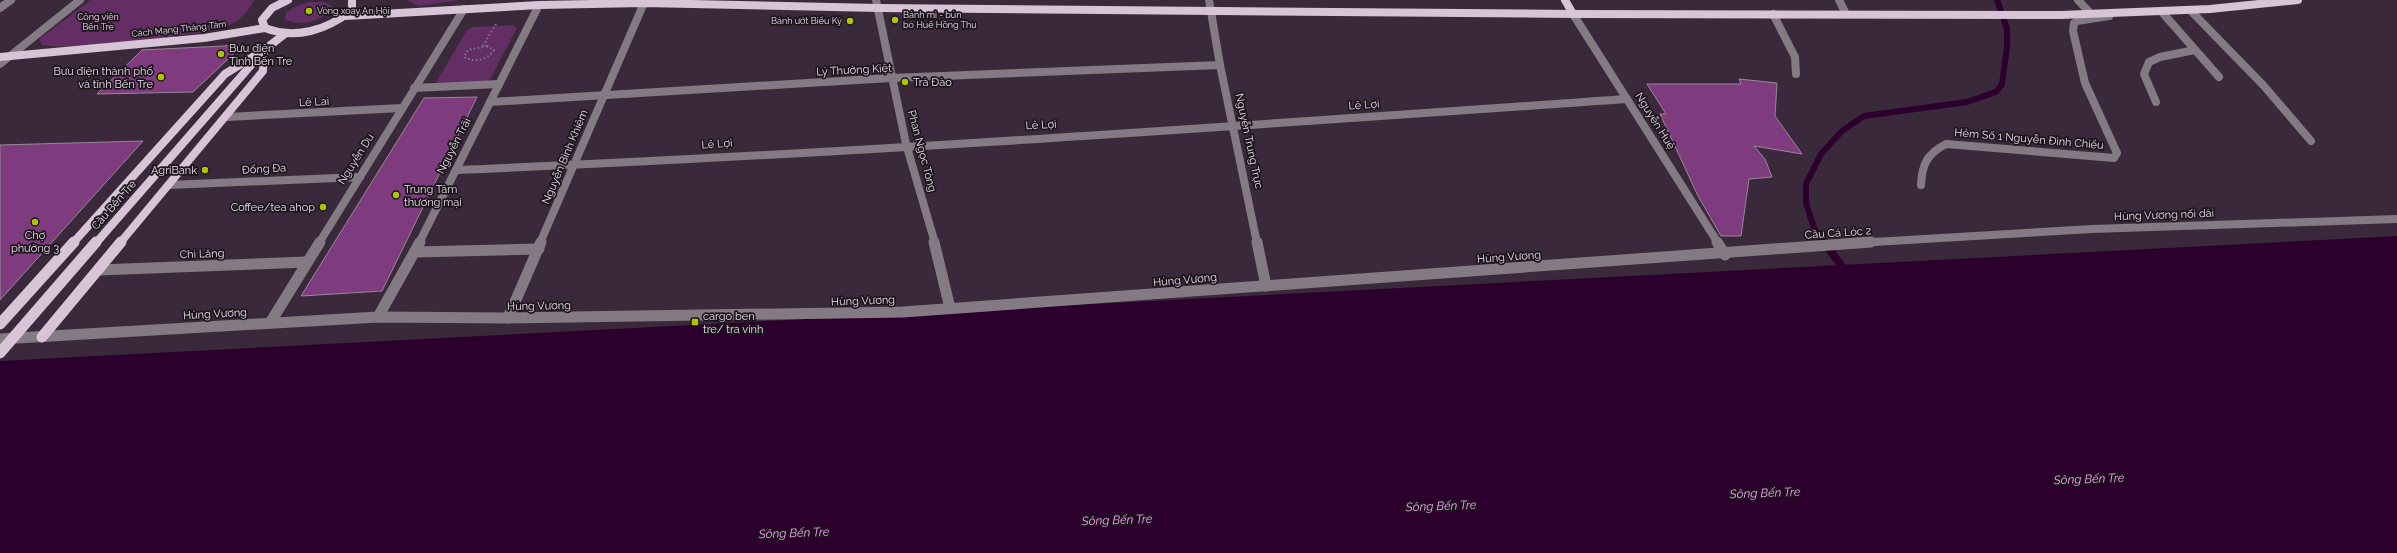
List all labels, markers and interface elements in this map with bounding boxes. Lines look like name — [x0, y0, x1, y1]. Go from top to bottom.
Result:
marker: Vòng xoay An Hội — [304, 6, 314, 16]
place label: Vòng xoay An Hội — [317, 6, 390, 16]
place label: Bánh mì - bún bò Huế Hồng Thu — [903, 10, 977, 30]
park label: Công viên Bến Tre — [77, 12, 119, 32]
marker: Bánh mì - bún bò Huế Hồng Thu — [890, 15, 900, 25]
place label: Bánh ướt Biếu Ký — [771, 16, 842, 26]
marker: Bánh ướt Biếu Ký — [845, 16, 855, 26]
street label: Cách Mạng Tháng Tám — [131, 19, 227, 39]
place label: Bưu điện Tỉnh Bến Tre — [229, 42, 293, 68]
marker: Bưu điện Tỉnh Bến Tre — [216, 49, 226, 59]
street label: Lý Thường Kiệt — [816, 62, 892, 78]
place label: Bưu điện thành phố và tỉnh Bến Tre — [53, 65, 154, 91]
marker: Bưu điện thành phố và tỉnh Bến Tre — [156, 72, 166, 82]
place label: Trà Đào — [913, 76, 952, 89]
marker: Trà Đào — [900, 77, 910, 87]
street label: Nguyễn Huệ — [1632, 90, 1678, 152]
street label: Nguyễn Trung Trực — [1233, 92, 1265, 190]
street label: Lê Lai — [299, 95, 329, 109]
street label: Lê Lợi — [1348, 97, 1380, 113]
street label: Nguyễn Bỉnh Khiêm — [539, 108, 591, 206]
street label: Phan Ngọc Tòng — [905, 109, 939, 193]
street label: Nguyễn Trãi — [434, 116, 474, 176]
street label: Lê Lợi — [1025, 118, 1057, 132]
street label: Hẻm Số 1 Nguyễn Đình Chiểu — [1954, 126, 2104, 152]
street label: Nguyễn Du — [335, 131, 377, 187]
street label: Lê Lợi — [701, 136, 733, 152]
street label: Đống Đa — [241, 161, 287, 177]
place label: AgriBank — [151, 164, 197, 177]
marker: AgriBank — [200, 165, 210, 175]
street label: Cầu Bến Tre — [89, 177, 139, 232]
place label: Trung Tâm thương mại — [404, 183, 462, 209]
marker: Trung Tâm thương mại — [391, 190, 401, 200]
place label: Coffee/tea ahop — [231, 201, 315, 214]
marker: Coffee/tea ahop — [318, 202, 328, 212]
street label: Hùng Vương nối dài — [2114, 207, 2214, 223]
marker: Chợ phường 3 — [30, 217, 40, 227]
street label: Cầu Cá Lóc 2 — [1804, 224, 1872, 242]
place label: Chợ phường 3 — [11, 229, 59, 255]
street label: Chi Lăng — [179, 247, 225, 261]
street label: Hùng Vương — [1477, 248, 1541, 266]
street label: Hùng Vương — [1153, 271, 1217, 289]
street label: Hùng Vương — [831, 293, 895, 309]
street label: Hùng Vương — [507, 299, 571, 313]
street label: Hùng Vương — [183, 306, 247, 322]
place label: cargo ben tre/ tra vinh — [703, 310, 763, 336]
marker: cargo ben tre/ tra vinh — [690, 317, 700, 327]
water label: Sông Bến Tre — [2052, 471, 2125, 487]
water label: Sông Bến Tre — [1728, 485, 1801, 501]
water label: Sông Bến Tre — [1404, 498, 1477, 514]
water label: Sông Bến Tre — [1080, 512, 1153, 528]
water label: Sông Bến Tre — [757, 525, 830, 541]

